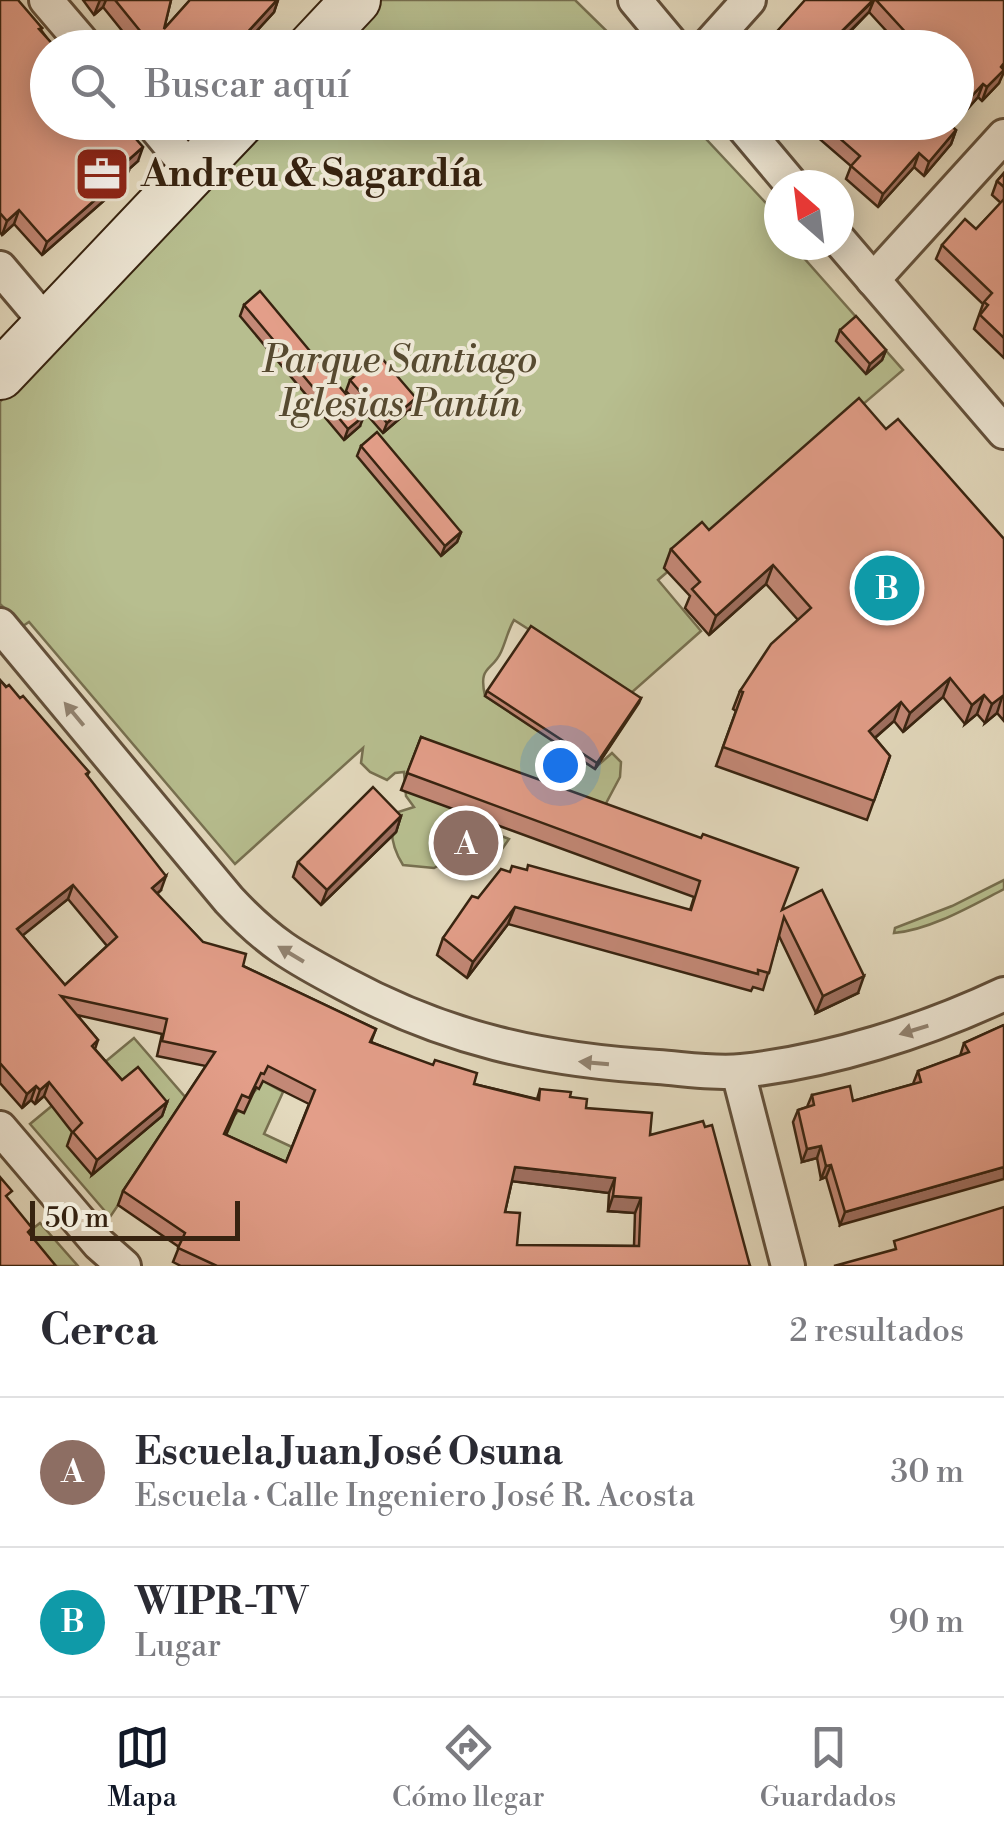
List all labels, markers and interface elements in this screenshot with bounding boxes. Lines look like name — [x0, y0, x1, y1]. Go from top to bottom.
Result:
search box — [30, 30, 974, 140]
icon: search — [65, 58, 120, 113]
text: Buscar aquí — [145, 62, 350, 109]
office icon: Andreu & Sagardía — [72, 144, 132, 204]
place label: Andreu & Sagardía — [140, 151, 483, 198]
north arrow — [764, 170, 854, 260]
park label: Parque Santiago Iglesias Pantín — [262, 337, 537, 428]
pin: B — [854, 550, 920, 626]
one-way arrow — [64, 702, 85, 727]
your location — [535, 740, 586, 791]
pin: A — [434, 806, 498, 880]
one-way arrow — [277, 946, 305, 964]
one-way arrow — [898, 1023, 928, 1038]
one-way arrow — [577, 1054, 609, 1070]
scale bar — [30, 1196, 240, 1240]
text: 50 m — [45, 1201, 109, 1236]
text: Cerca — [40, 1305, 158, 1358]
text: 2 resultados — [790, 1311, 964, 1351]
text: Escuela Juan José Osuna — [135, 1429, 563, 1476]
text: A — [61, 1452, 84, 1492]
text: 30 m — [890, 1452, 964, 1492]
text: Escuela · Calle Ingeniero José R. Acosta — [135, 1476, 695, 1516]
text: WIPR-TV — [135, 1579, 308, 1626]
text: B — [60, 1602, 85, 1642]
text: 90 m — [889, 1602, 964, 1642]
text: Lugar — [135, 1626, 221, 1666]
tab: Mapa — [108, 1720, 177, 1815]
tab: Cómo llegar — [392, 1720, 545, 1815]
tab: Guardados — [760, 1720, 896, 1815]

